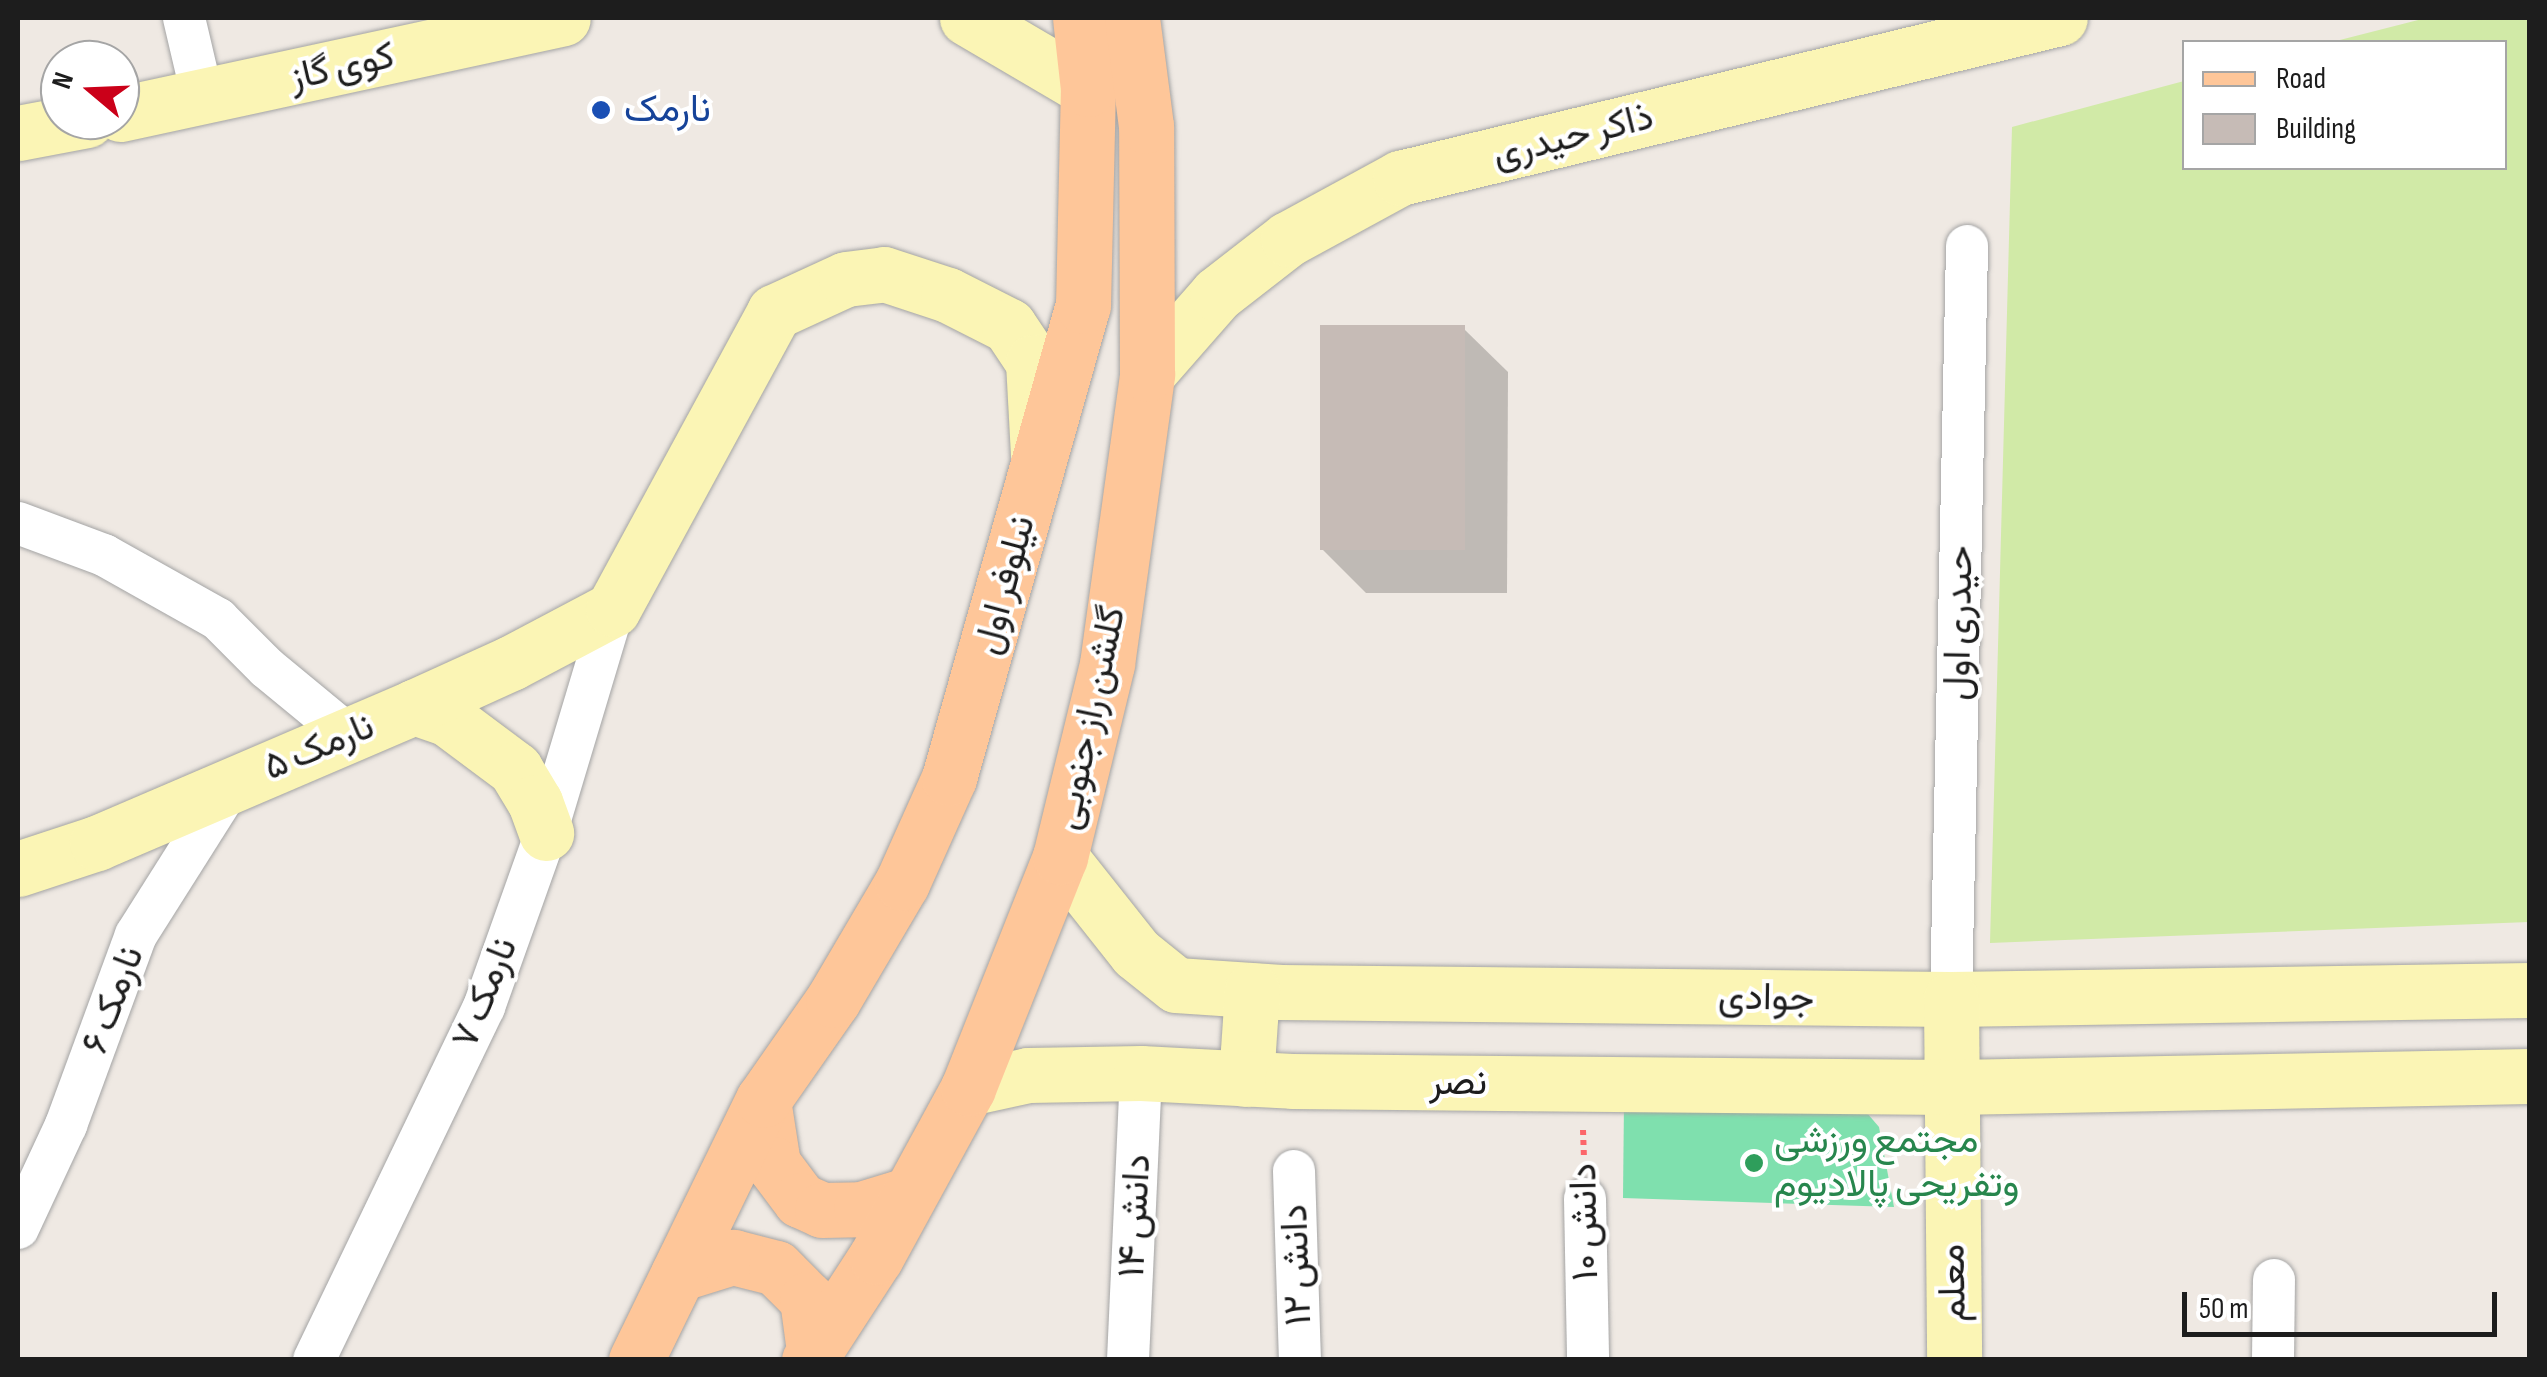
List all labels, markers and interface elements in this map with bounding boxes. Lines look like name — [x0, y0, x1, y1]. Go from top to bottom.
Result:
street label: کوی گاز — [285, 33, 399, 101]
north arrow — [40, 40, 140, 140]
legend — [2182, 40, 2507, 170]
text: Road — [2276, 61, 2326, 97]
text: N — [45, 68, 81, 93]
place label: نارمک — [624, 87, 711, 133]
street label: ذاکر حیدری — [1488, 94, 1658, 178]
marker: نارمک — [588, 97, 614, 123]
text: Building — [2276, 111, 2356, 147]
street label: نیلوفر اول — [965, 511, 1045, 659]
street label: حیدری اول — [1935, 545, 1983, 701]
street label: گلشن راز جنوبی — [1044, 602, 1136, 834]
street label: نارمک ۵ — [257, 703, 381, 791]
street label: نارمک ۷ — [442, 931, 528, 1055]
street label: نارمک ۶ — [72, 940, 154, 1060]
street label: جوادی — [1718, 974, 1814, 1022]
street label: نصر — [1429, 1060, 1487, 1106]
place label: مجتمع ورزشی وتفریحی پالادیوم — [1774, 1118, 2020, 1208]
marker: مجتمع ورزشی وتفریحی پالادیوم — [1743, 1152, 1765, 1174]
street label: دانش ۱۴ — [1109, 1153, 1161, 1279]
street label: دانش ۱۰ — [1561, 1163, 1609, 1281]
street label: دانش ۱۲ — [1272, 1203, 1322, 1327]
street label: معلم — [1930, 1244, 1976, 1322]
scale bar — [2187, 1272, 2502, 1334]
text: 50 m — [2199, 1291, 2248, 1327]

